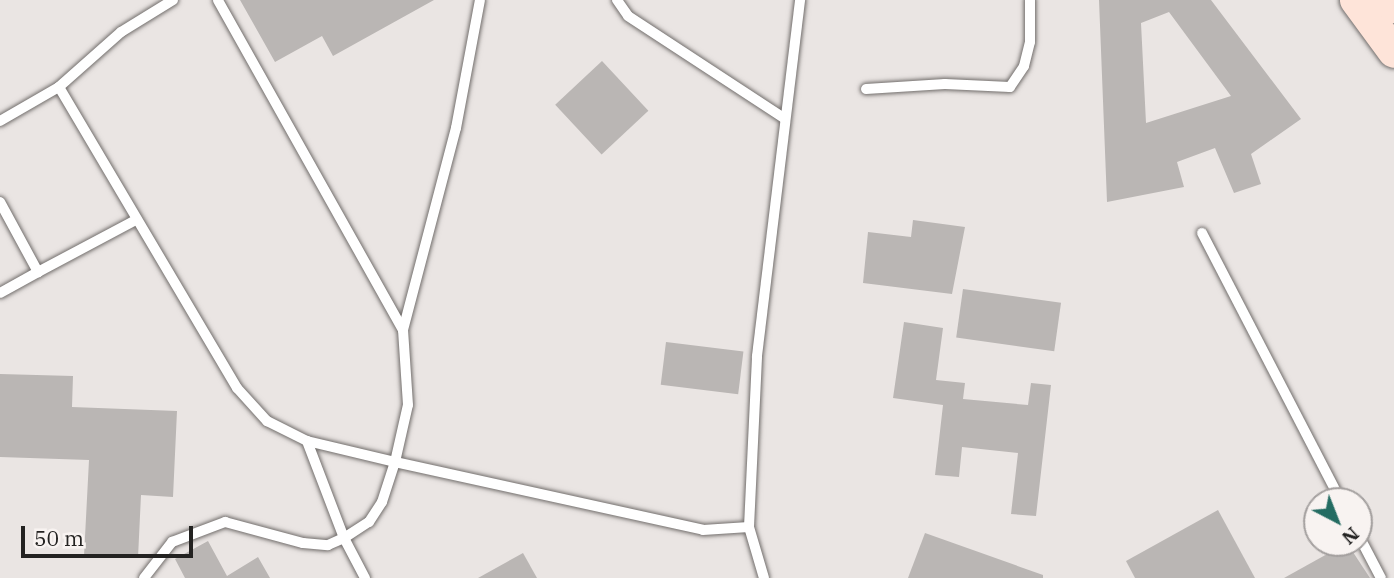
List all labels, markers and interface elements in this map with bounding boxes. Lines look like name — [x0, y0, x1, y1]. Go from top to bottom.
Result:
north arrow — [1303, 487, 1373, 557]
scale bar — [24, 512, 196, 556]
text: N — [1337, 522, 1364, 550]
text: 50 m — [34, 524, 84, 552]

